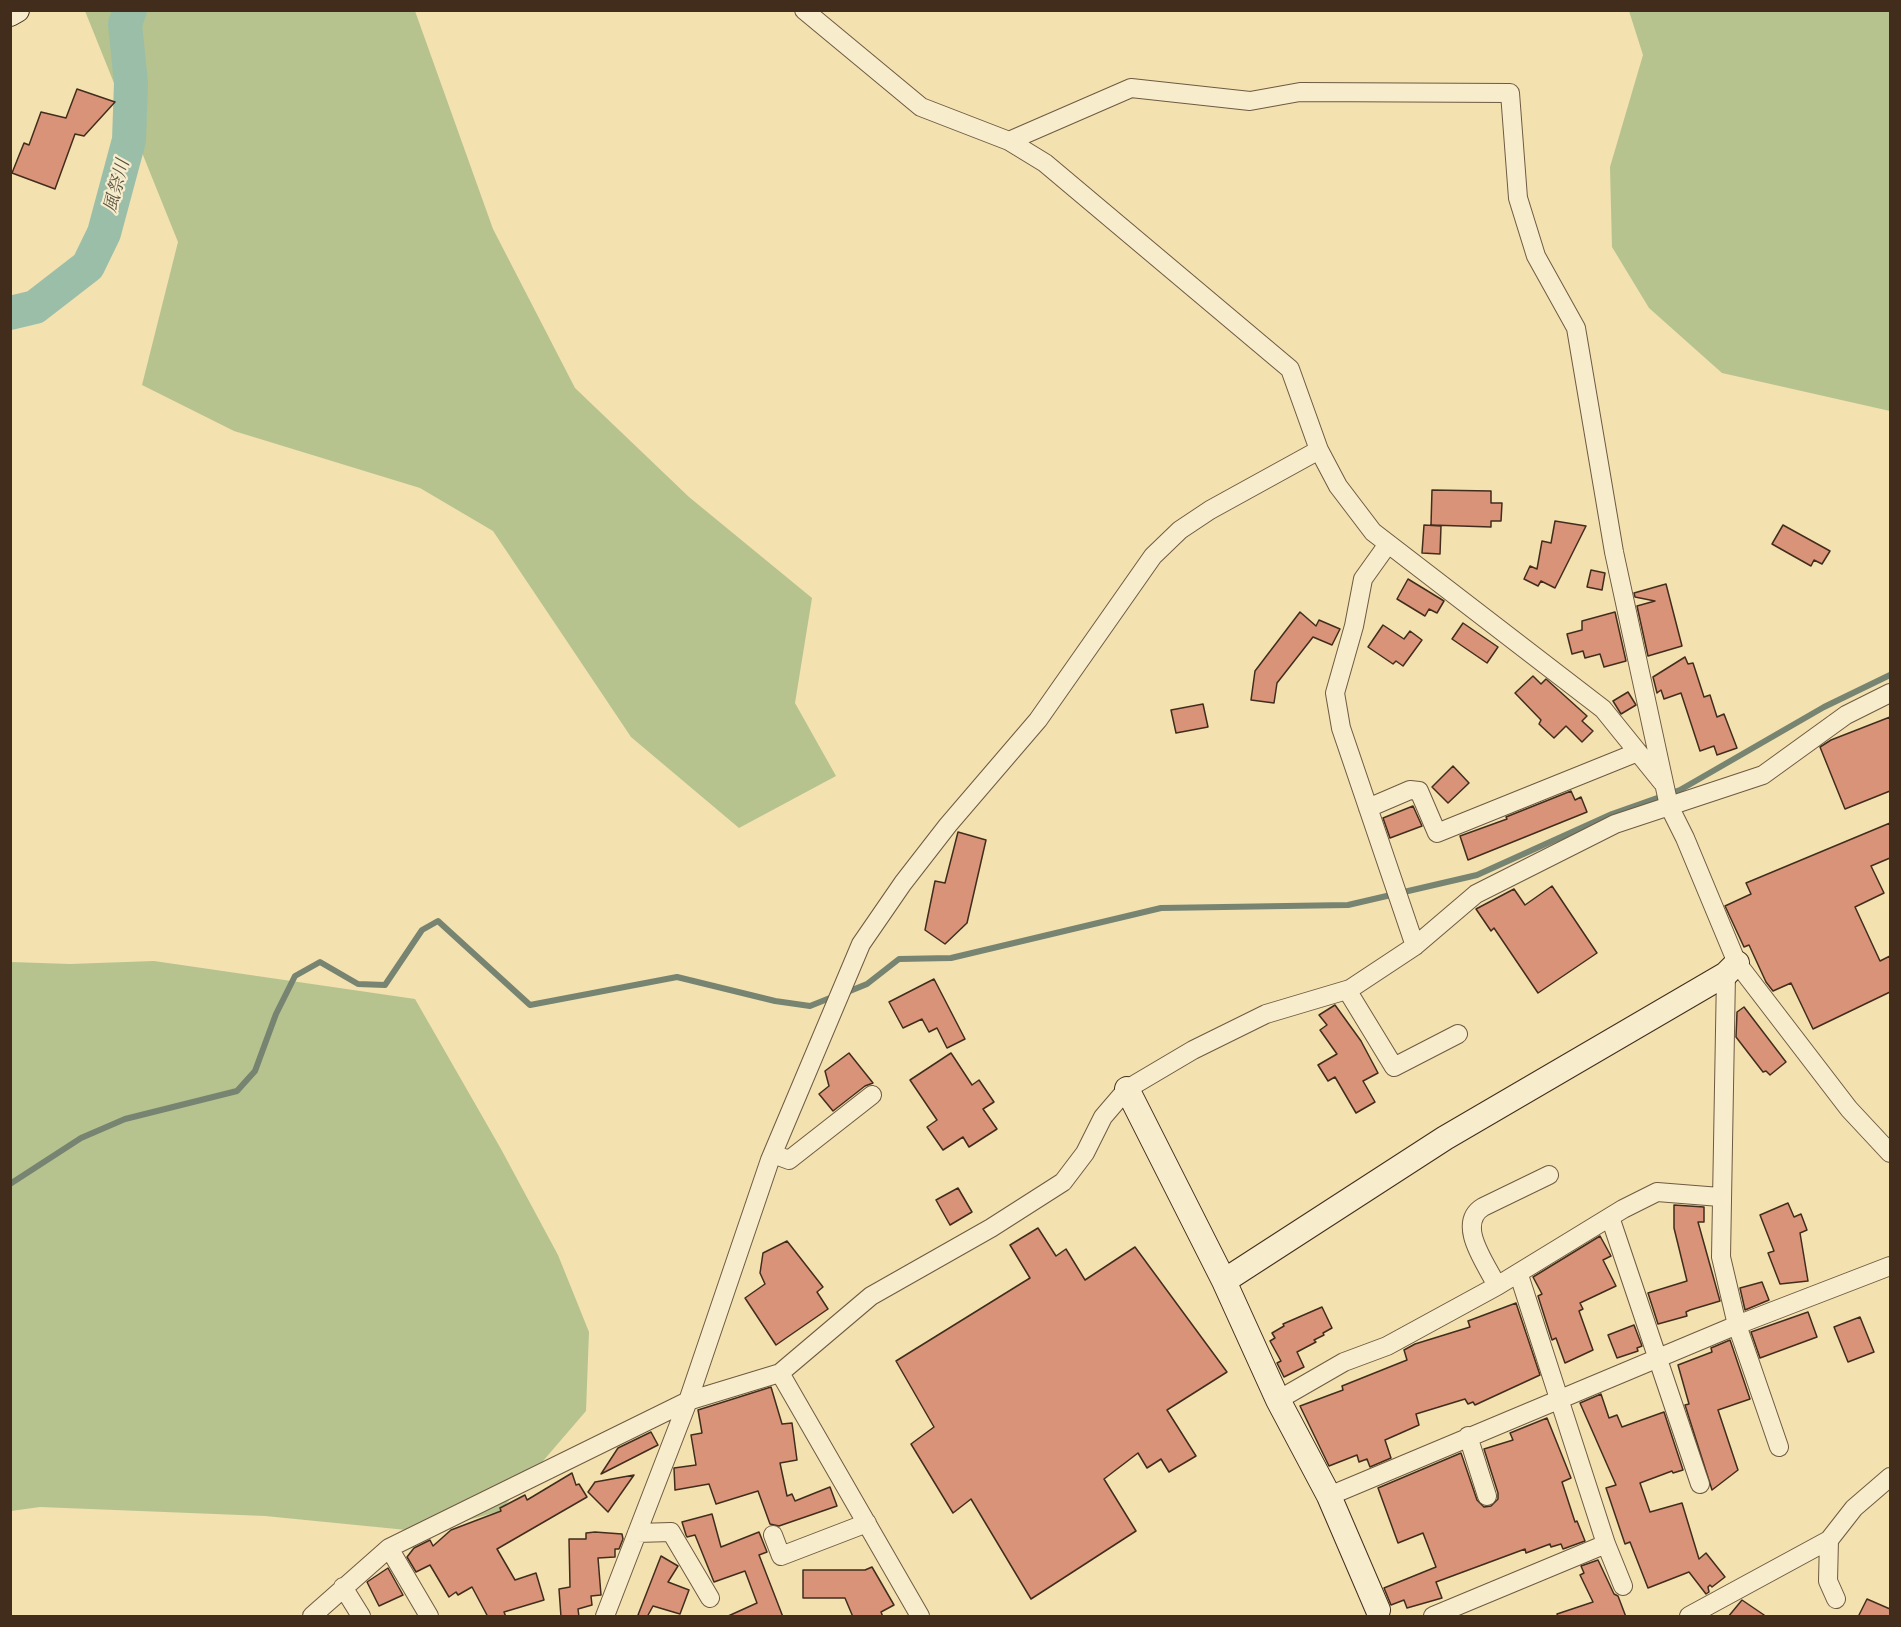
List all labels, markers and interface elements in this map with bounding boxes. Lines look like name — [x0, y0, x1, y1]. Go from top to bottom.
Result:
water label: 風祭川 — [100, 157, 134, 215]

